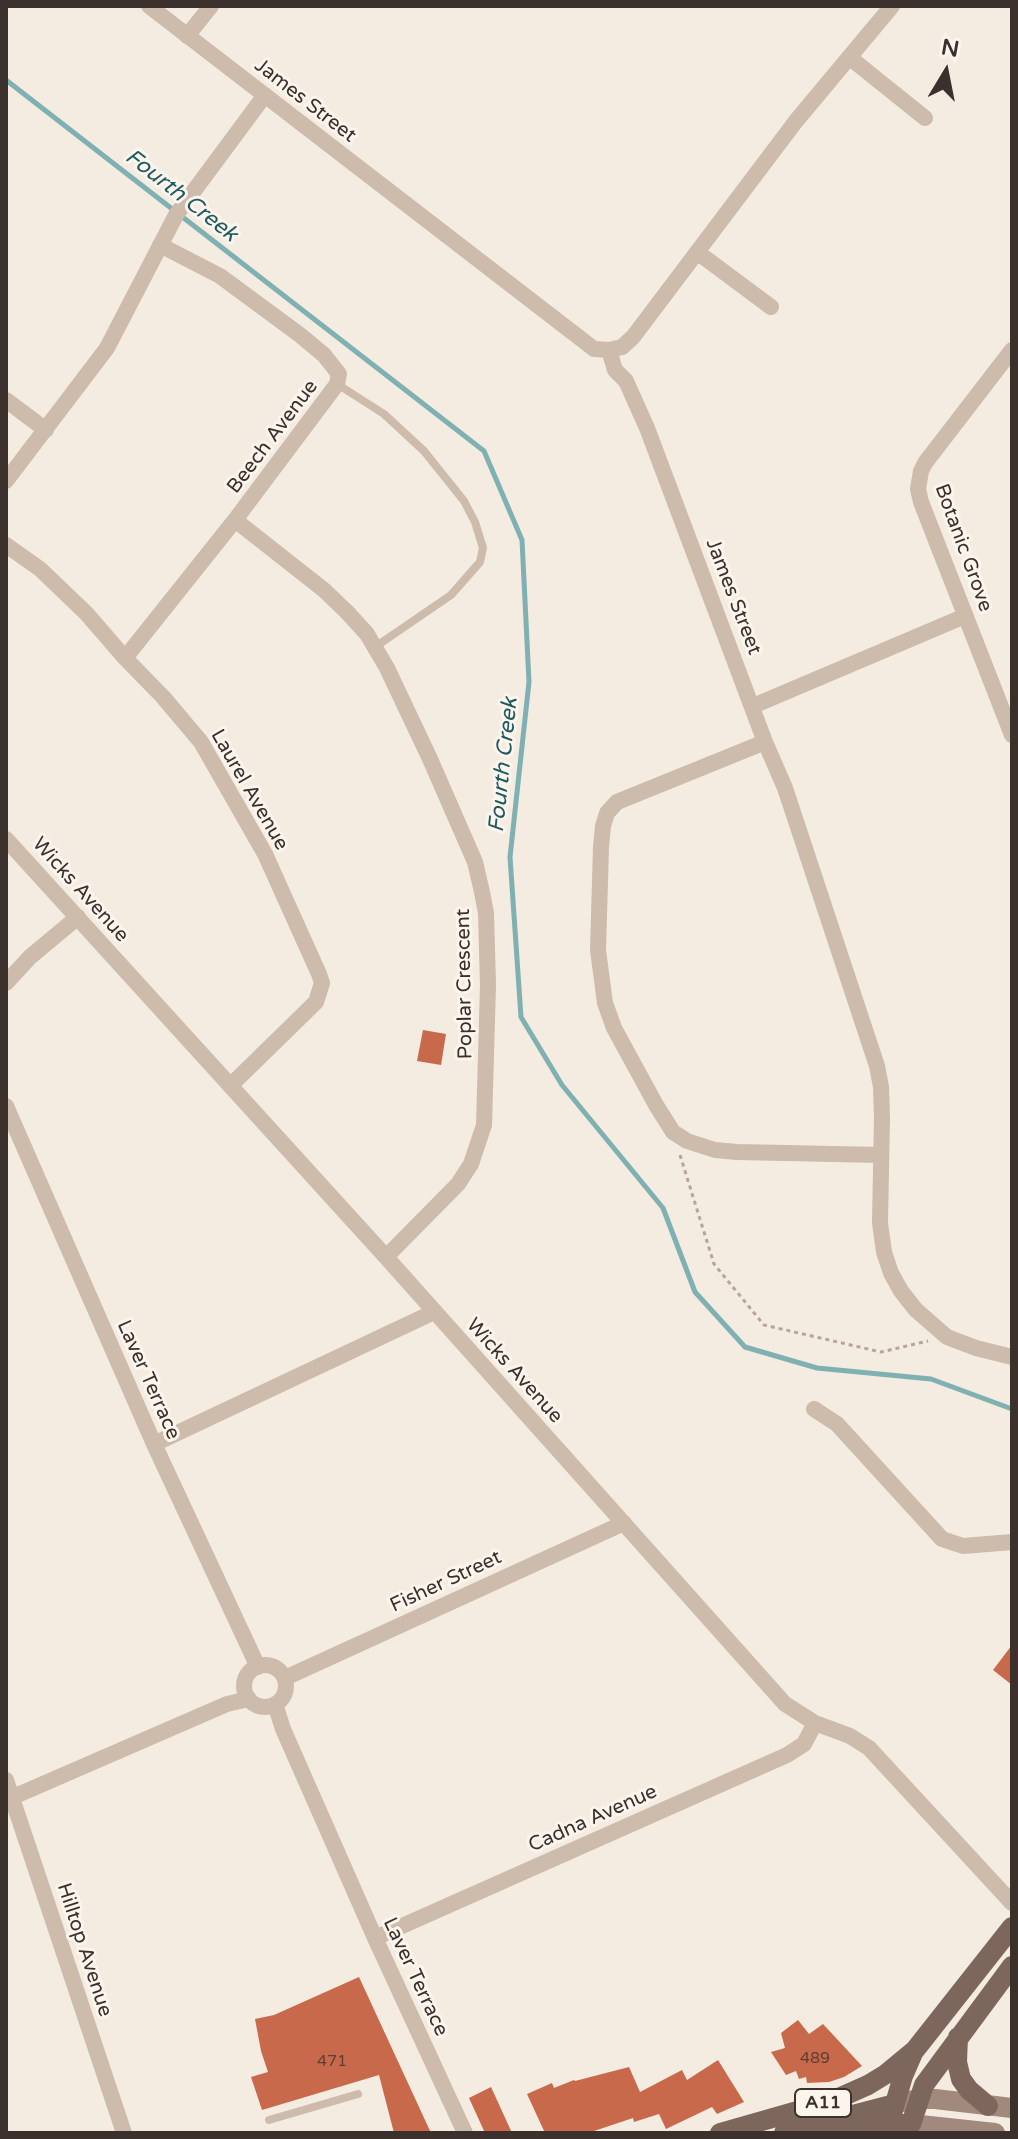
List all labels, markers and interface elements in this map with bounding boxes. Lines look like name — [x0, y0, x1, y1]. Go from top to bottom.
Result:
north arrow — [906, 32, 986, 112]
text: N — [939, 34, 961, 63]
street label: James Street — [249, 54, 361, 148]
water label: Fourth Creek — [120, 144, 242, 248]
street label: Beech Avenue — [222, 375, 324, 499]
street label: Botanic Grove — [929, 481, 997, 615]
street label: James Street — [700, 536, 766, 658]
water label: Fourth Creek — [484, 696, 524, 834]
street label: Laurel Avenue — [205, 725, 293, 855]
street label: Wicks Avenue — [27, 833, 133, 947]
street label: Poplar Crescent — [452, 909, 478, 1059]
street label: Wicks Avenue — [461, 1314, 567, 1428]
street label: Laver Terrace — [111, 1317, 185, 1443]
street label: Fisher Street — [387, 1546, 505, 1618]
street label: Cadna Avenue — [525, 1780, 661, 1858]
street label: Hilltop Avenue — [51, 1880, 117, 2020]
street label: Laver Terrace — [377, 1914, 453, 2040]
house number: 489 — [800, 2049, 830, 2069]
house number: 471 — [317, 2052, 347, 2072]
road number: A11 — [795, 2089, 851, 2117]

